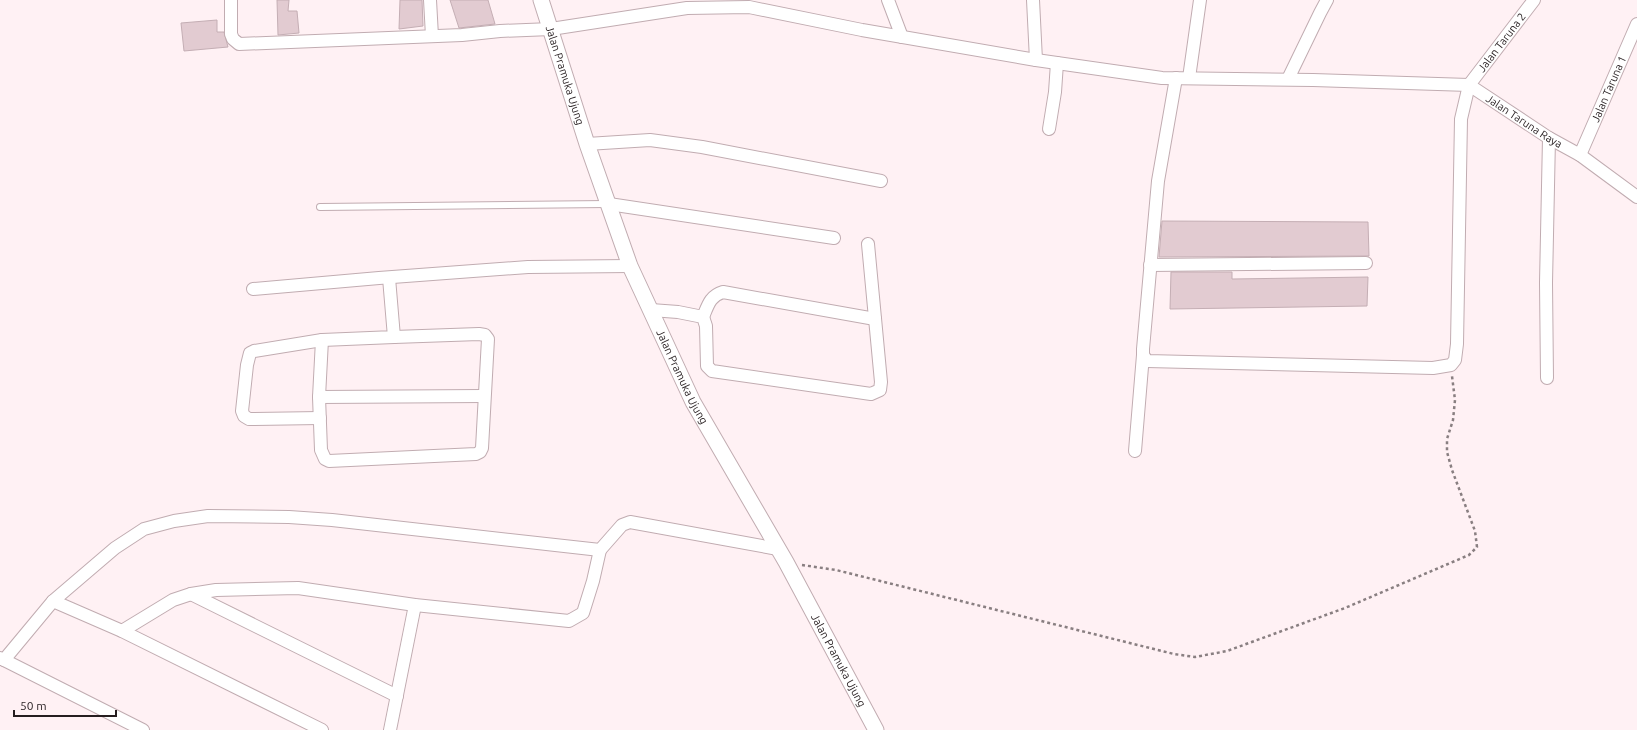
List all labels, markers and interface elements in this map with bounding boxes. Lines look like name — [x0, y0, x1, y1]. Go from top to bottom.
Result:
street label: Jalan Taruna 2 — [1475, 10, 1528, 74]
street label: Jalan Pramuka Ujung — [544, 24, 586, 126]
street label: Jalan Taruna 1 — [1589, 54, 1628, 124]
street label: Jalan Taruna Raya — [1484, 92, 1564, 150]
street label: Jalan Pramuka Ujung — [654, 328, 710, 426]
street label: Jalan Pramuka Ujung — [809, 612, 868, 709]
scale bar — [14, 692, 116, 718]
text: 50 m — [20, 699, 47, 712]

